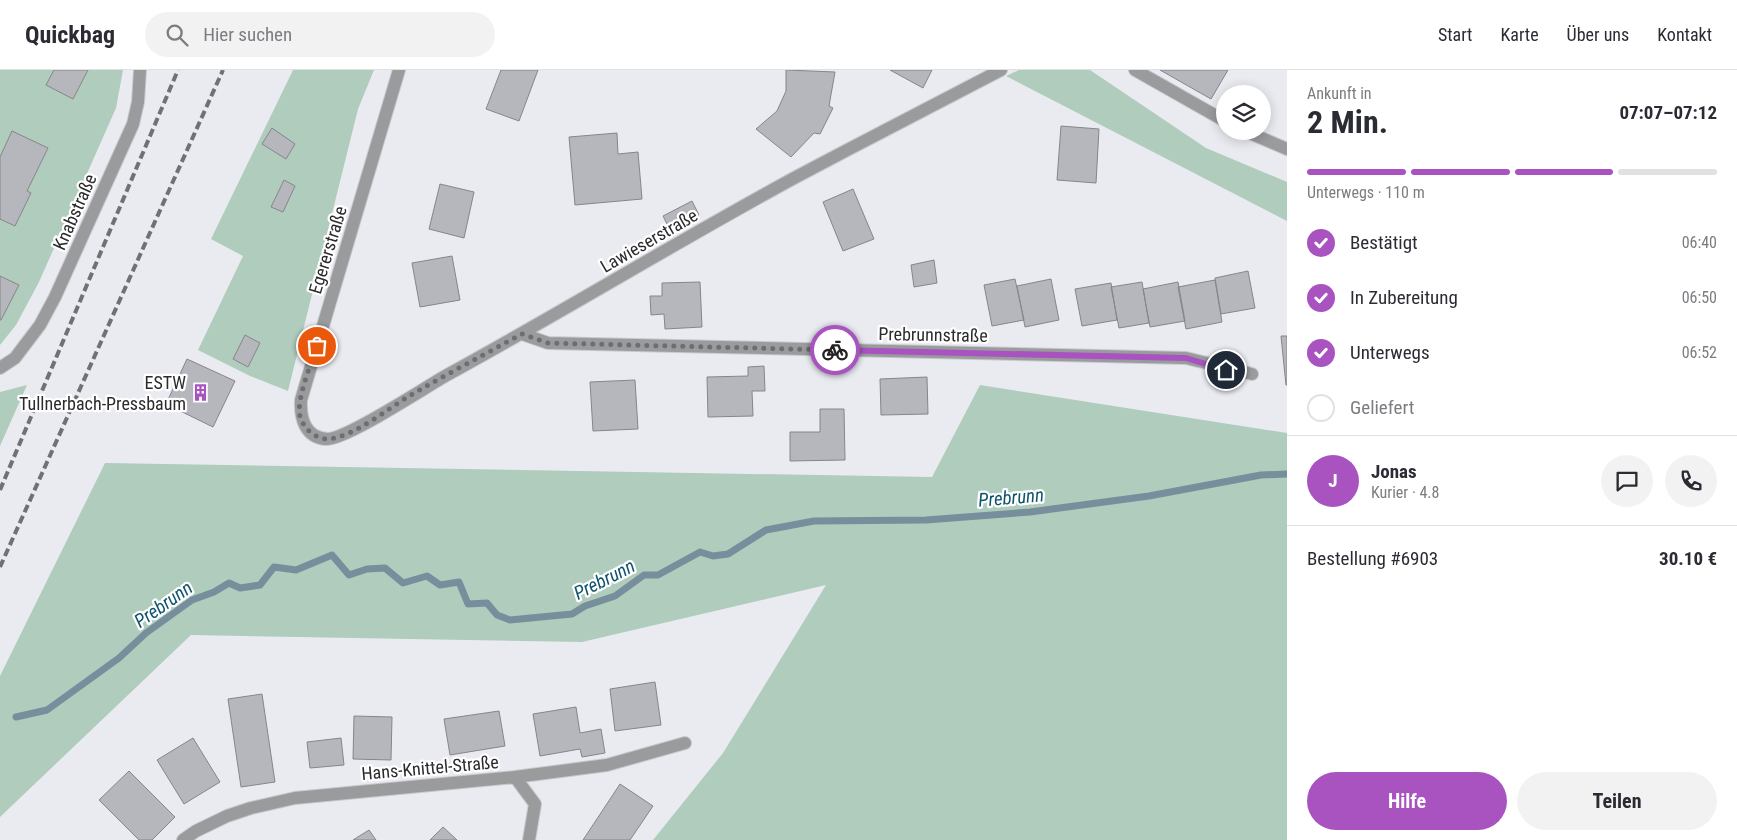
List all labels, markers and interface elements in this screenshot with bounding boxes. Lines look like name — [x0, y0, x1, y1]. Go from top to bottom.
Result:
search box — [145, 12, 495, 57]
text: Quickbag — [25, 21, 115, 49]
icon: search — [163, 21, 191, 49]
text: Hier suchen — [203, 23, 292, 46]
text: Start — [1438, 24, 1472, 45]
text: Karte — [1500, 24, 1539, 45]
text: Über uns — [1567, 24, 1629, 45]
text: Kontakt — [1657, 24, 1712, 45]
text: Ankunft in — [1307, 84, 1372, 103]
map controls — [1216, 85, 1271, 140]
button: layers — [1216, 85, 1271, 140]
text: 07:07–07:12 — [1619, 101, 1717, 124]
text: 2 Min. — [1307, 103, 1388, 141]
street label: Knabstraße — [48, 171, 101, 253]
text: Unterwegs · 110 m — [1307, 183, 1425, 202]
street label: Egererstraße — [304, 204, 351, 296]
street label: Lawieserstraße — [596, 204, 701, 277]
icon: check — [1307, 229, 1335, 257]
text: Bestätigt — [1350, 231, 1418, 254]
text: 06:40 — [1682, 233, 1717, 252]
icon: check — [1307, 284, 1335, 312]
text: In Zubereitung — [1350, 286, 1458, 309]
text: 06:50 — [1682, 288, 1717, 307]
street label: Prebrunnstraße — [878, 323, 988, 346]
pin — [296, 325, 338, 367]
courier — [810, 325, 860, 375]
icon: bag — [303, 332, 331, 360]
icon: bike — [821, 336, 849, 364]
icon: check — [1307, 339, 1335, 367]
text: Unterwegs — [1350, 341, 1430, 364]
text: 06:52 — [1682, 343, 1717, 362]
pin — [1205, 349, 1247, 391]
icon: home — [1212, 356, 1240, 384]
place label: ESTW Tullnerbach-Pressbaum — [19, 372, 186, 414]
building icon: ESTW Tullnerbach-Pressbaum — [190, 383, 210, 403]
text: Geliefert — [1350, 396, 1414, 419]
button: chat — [1601, 455, 1653, 507]
button: phone — [1665, 455, 1717, 507]
text: Jonas — [1371, 460, 1417, 483]
text: J — [1328, 469, 1338, 492]
water label: Prebrunn — [977, 483, 1045, 512]
text: Kurier · 4.8 — [1371, 483, 1439, 502]
text: Bestellung #6903 — [1307, 547, 1438, 570]
text: 30.10 € — [1659, 547, 1717, 570]
water label: Prebrunn — [570, 554, 639, 605]
water label: Prebrunn — [130, 576, 197, 633]
street label: Hans-Knittel-Straße — [361, 751, 499, 784]
button: Hilfe — [1307, 772, 1507, 830]
button: Teilen — [1517, 772, 1717, 830]

